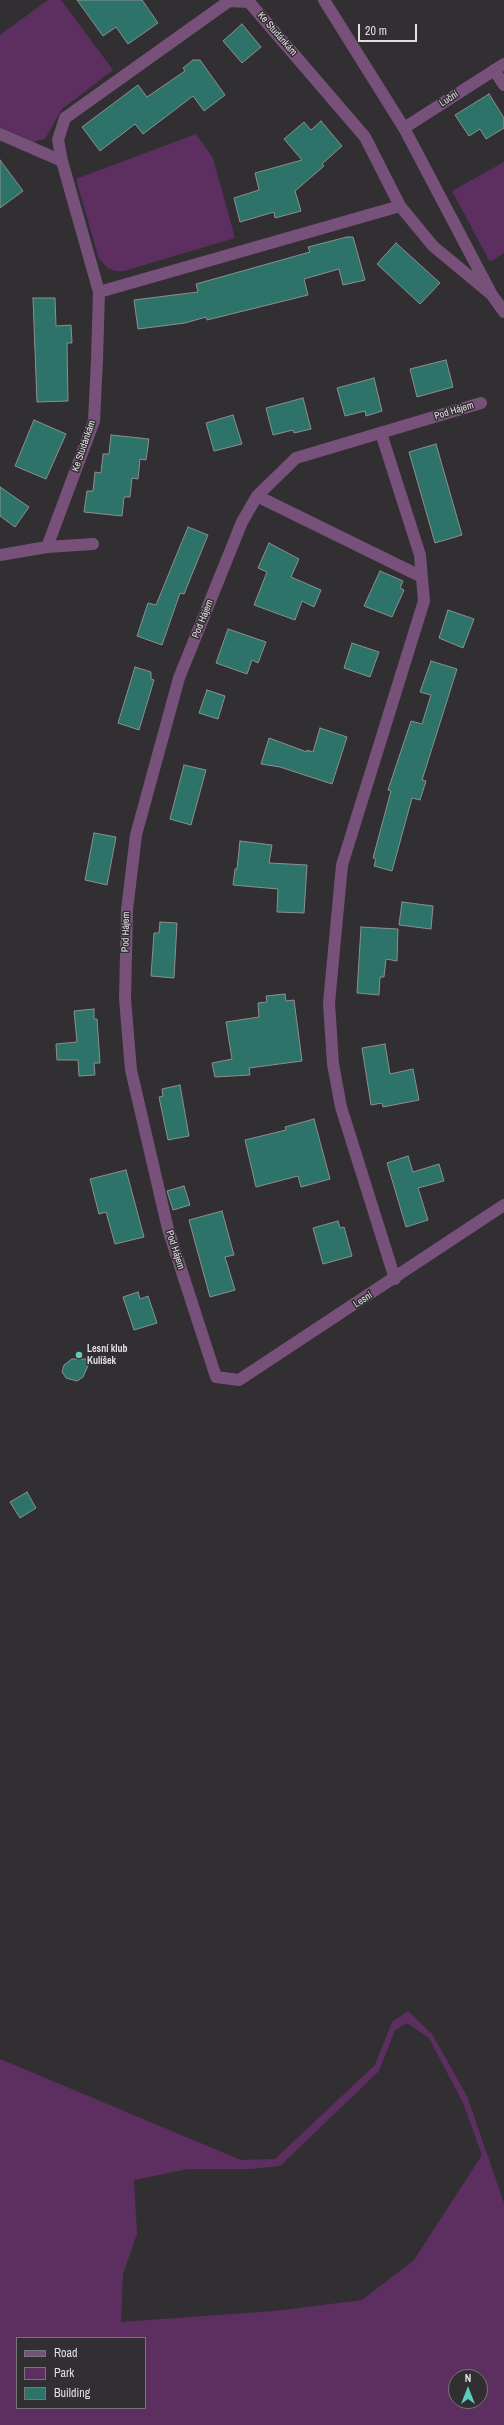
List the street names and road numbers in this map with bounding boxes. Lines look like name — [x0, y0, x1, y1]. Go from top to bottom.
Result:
street label: Ke Studánkám — [255, 10, 299, 58]
street label: Luční — [437, 89, 461, 109]
street label: Pod Hájem — [433, 399, 475, 423]
street label: Ke Studánkám — [70, 419, 98, 473]
street label: Pod Hájem — [190, 598, 216, 640]
street label: Pod Hájem — [120, 912, 132, 952]
street label: Pod Hájem — [163, 1229, 187, 1271]
street label: Lesní — [351, 1290, 375, 1310]

